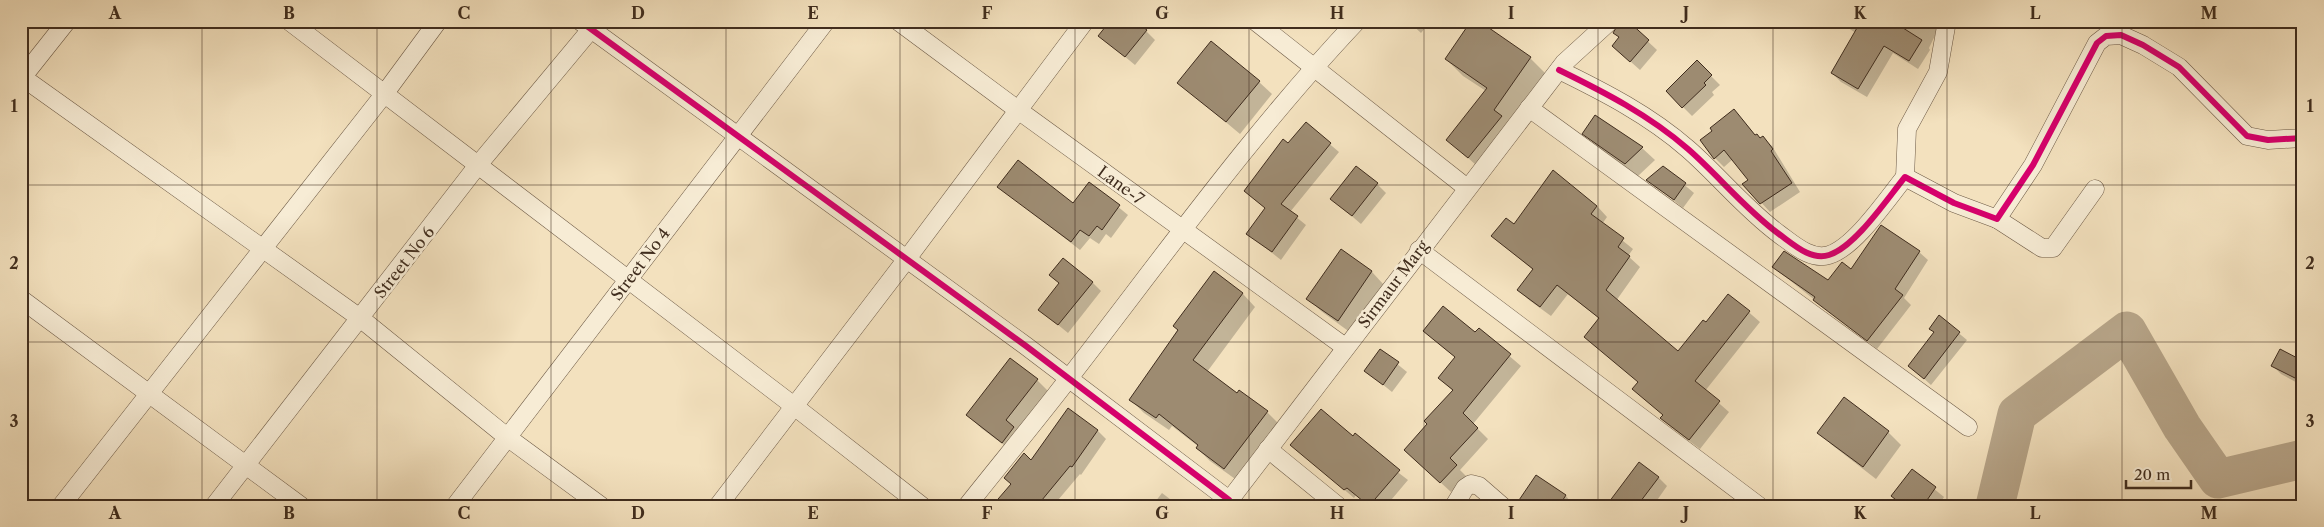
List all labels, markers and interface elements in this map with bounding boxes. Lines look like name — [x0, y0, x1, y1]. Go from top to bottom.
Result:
text: A — [108, 3, 122, 23]
text: B — [283, 3, 295, 23]
text: C — [458, 3, 470, 23]
text: D — [631, 3, 645, 23]
text: E — [807, 3, 819, 23]
text: F — [982, 3, 993, 23]
text: G — [1155, 3, 1169, 23]
text: H — [1330, 3, 1344, 23]
text: I — [1508, 3, 1515, 23]
text: J — [1680, 3, 1689, 23]
text: K — [1854, 3, 1868, 23]
text: L — [2029, 3, 2041, 23]
text: M — [2201, 3, 2218, 23]
text: 1 — [10, 96, 18, 116]
text: 1 — [2306, 96, 2314, 116]
street label: Lane-7 — [1094, 161, 1148, 209]
street label: Street No 6 — [370, 222, 438, 302]
street label: Street No 4 — [606, 224, 674, 304]
street label: Sirmaur Marg — [1354, 236, 1433, 332]
text: 2 — [9, 253, 19, 273]
text: 2 — [2305, 253, 2315, 273]
text: 3 — [9, 411, 19, 431]
text: 3 — [2305, 411, 2315, 431]
scale bar — [2126, 457, 2192, 489]
text: 20 m — [2134, 465, 2170, 484]
text: A — [108, 503, 122, 523]
text: B — [283, 503, 295, 523]
text: C — [458, 503, 470, 523]
text: D — [631, 503, 645, 523]
text: E — [807, 503, 819, 523]
text: F — [982, 503, 993, 523]
text: G — [1155, 503, 1169, 523]
text: H — [1330, 503, 1344, 523]
text: I — [1508, 503, 1515, 523]
text: J — [1680, 503, 1689, 523]
text: K — [1854, 503, 1868, 523]
text: L — [2029, 503, 2041, 523]
text: M — [2201, 503, 2218, 523]

